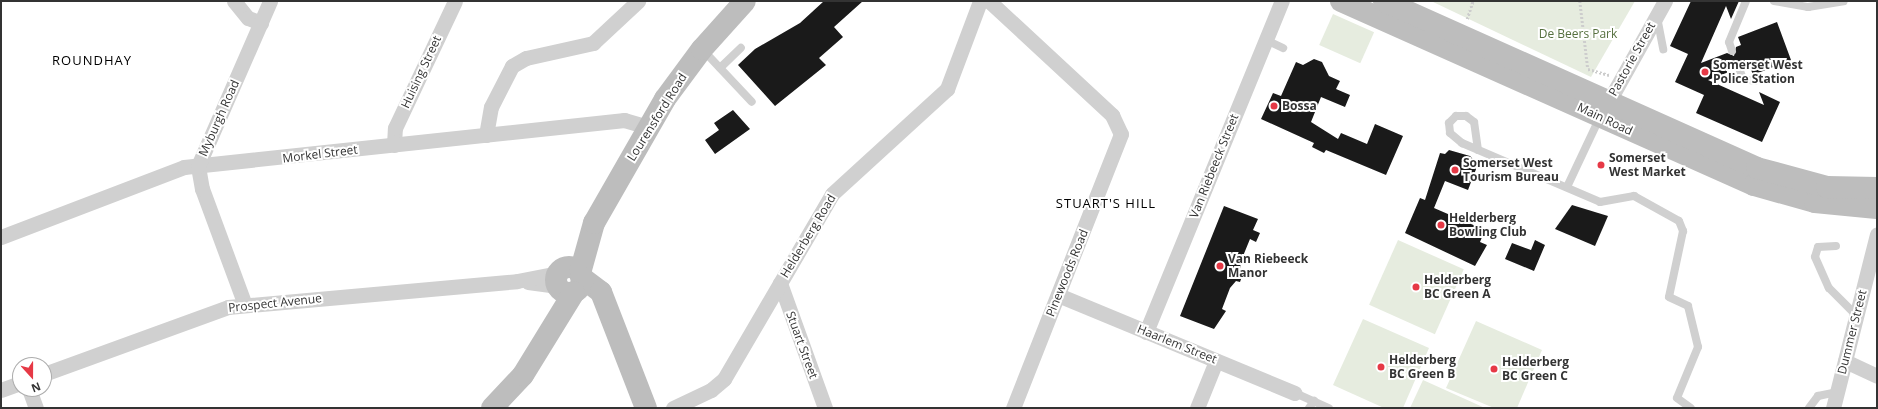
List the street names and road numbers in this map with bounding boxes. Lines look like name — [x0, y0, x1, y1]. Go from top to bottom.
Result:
street label: Pastorie Street — [1606, 19, 1658, 99]
street label: Huising Street — [398, 33, 444, 111]
street label: Lourensford Road — [624, 70, 690, 164]
street label: Myburgh Road — [196, 78, 242, 158]
street label: Main Road — [1575, 100, 1635, 138]
street label: Van Riebeeck Street — [1187, 112, 1241, 220]
street label: Morkel Street — [282, 142, 358, 166]
street label: Helderberg Road — [777, 192, 839, 280]
street label: Pinewoods Road — [1043, 227, 1091, 319]
street label: Dummer Street — [1835, 288, 1869, 376]
street label: Prospect Avenue — [227, 291, 323, 315]
street label: Stuart Street — [783, 309, 821, 381]
street label: Haarlem Street — [1135, 321, 1219, 367]

